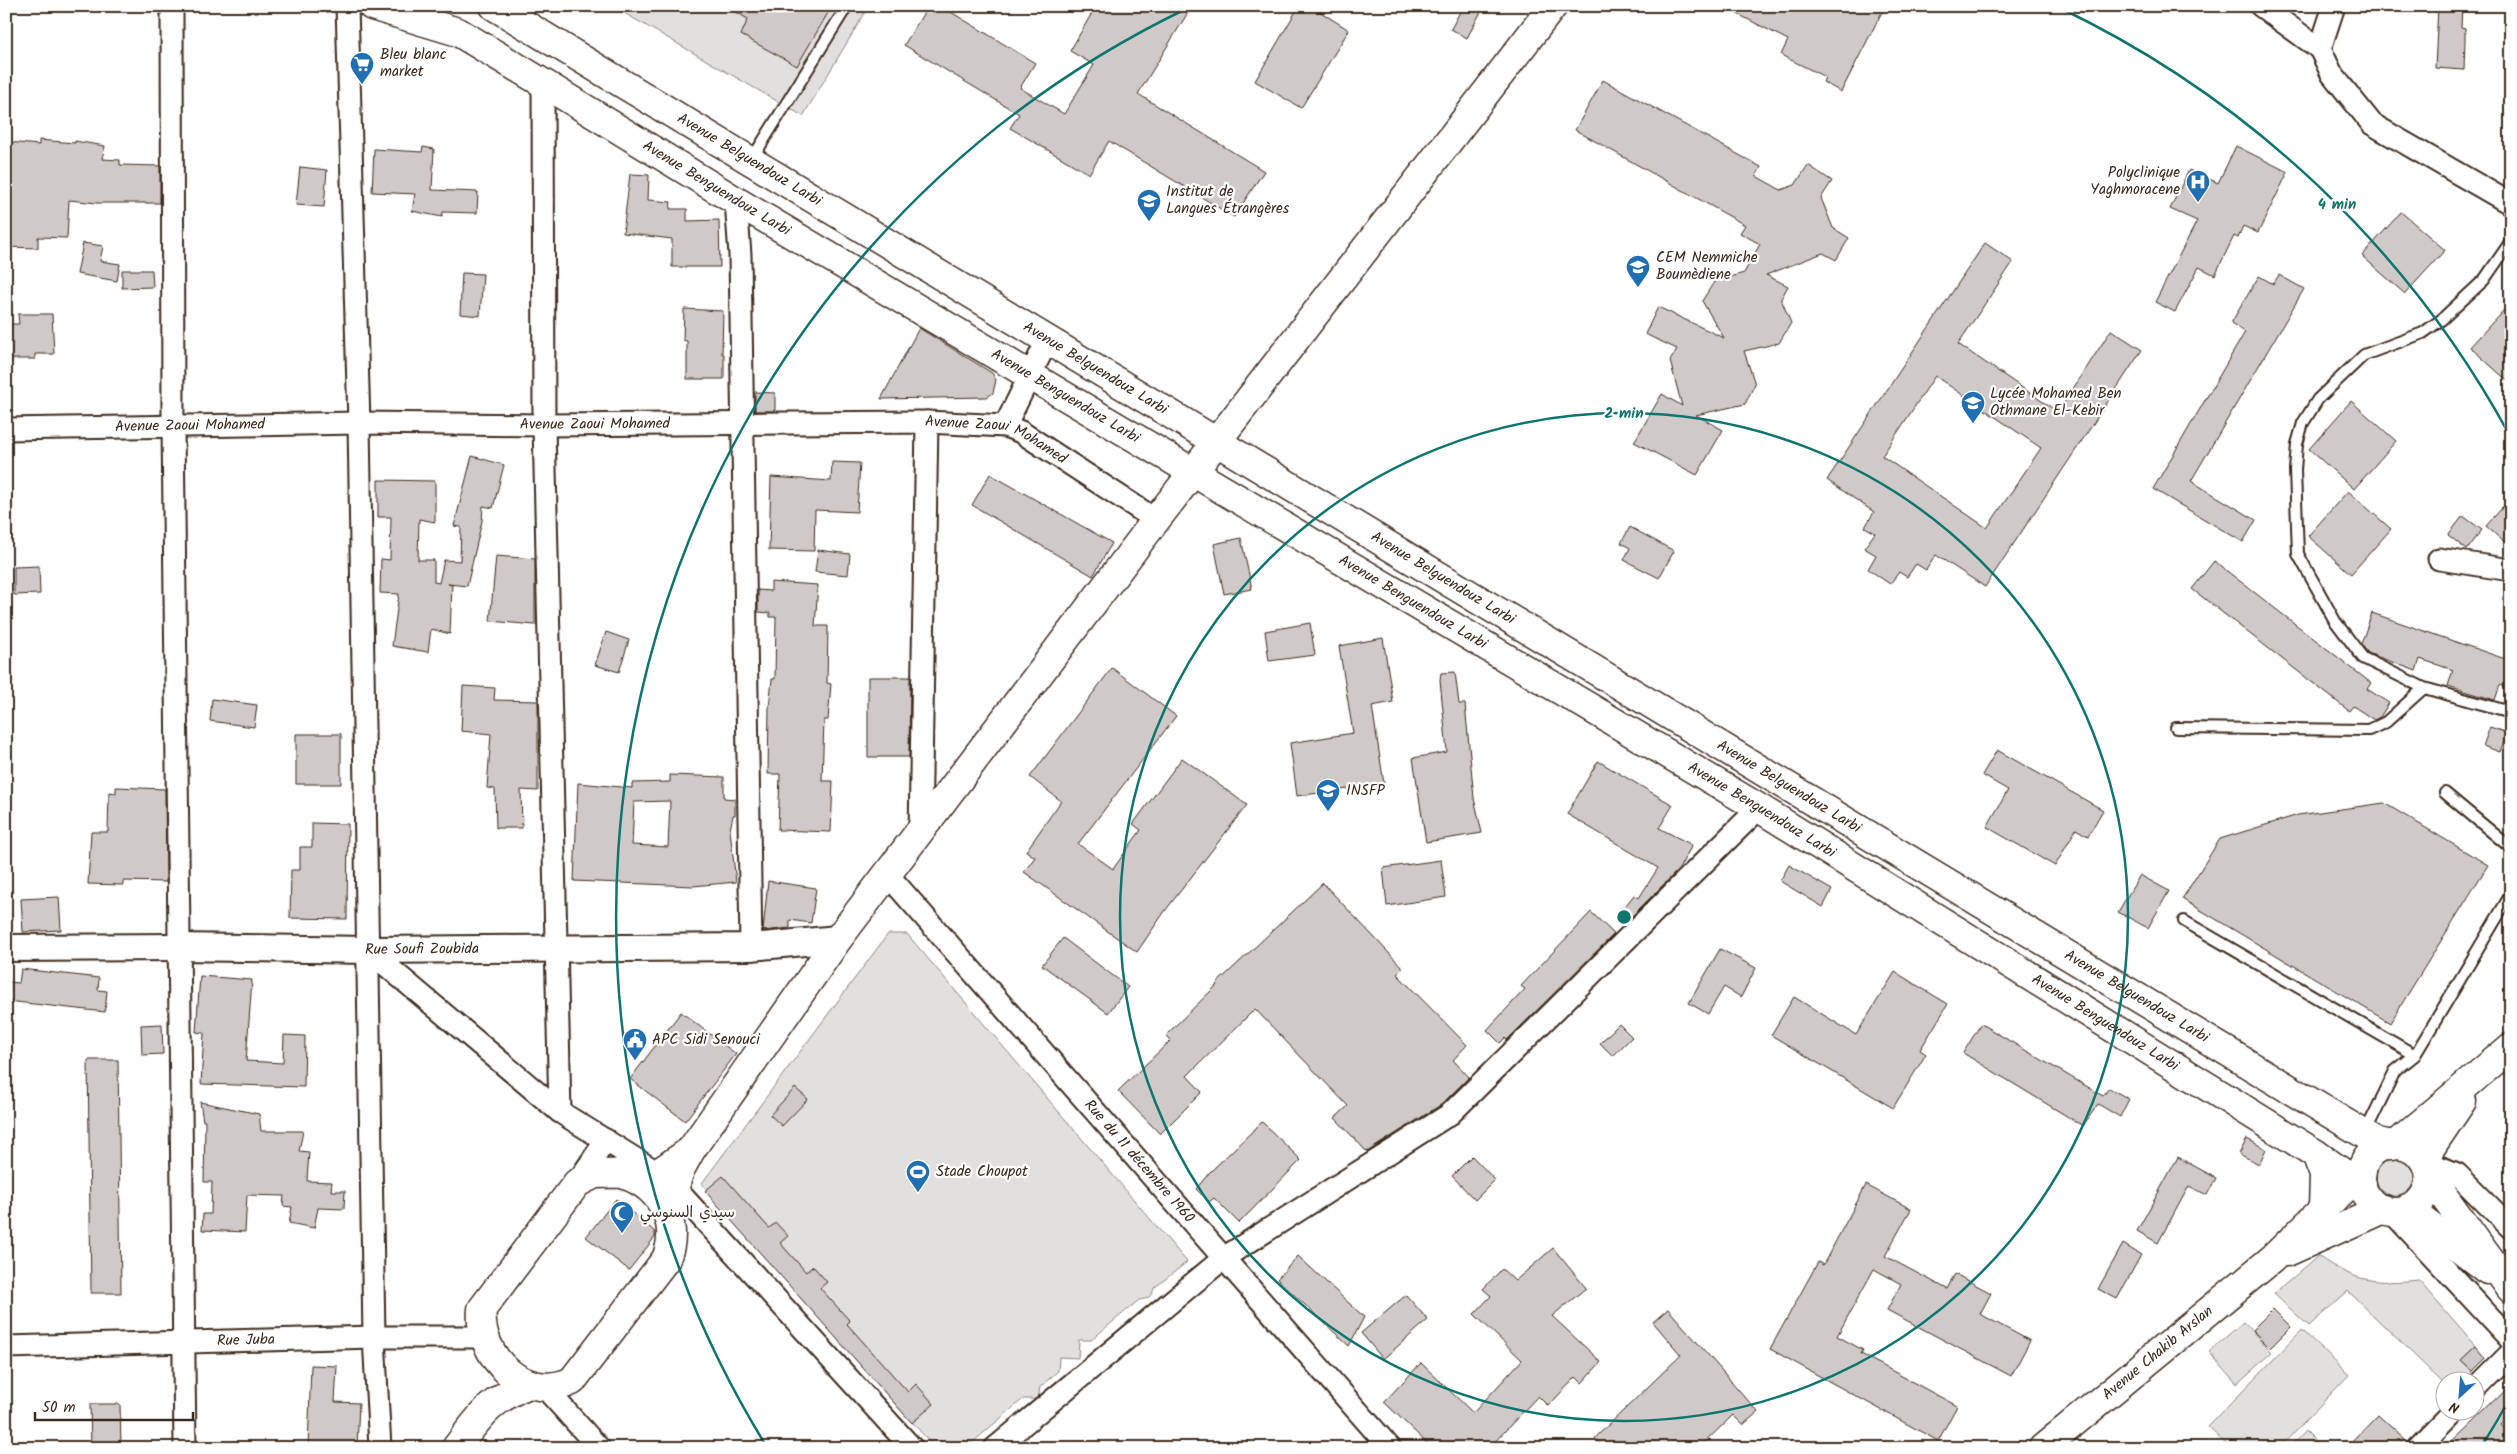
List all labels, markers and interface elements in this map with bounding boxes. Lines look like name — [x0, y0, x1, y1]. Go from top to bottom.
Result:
place label: Bleu blanc market — [380, 43, 447, 84]
supermarket icon: Bleu blanc market — [349, 51, 375, 85]
street label: Avenue Belguendouz Larbi — [672, 107, 827, 214]
street label: Avenue Benguendouz Larbi — [638, 134, 796, 243]
place label: Polyclinique Yaghmoracene — [2090, 161, 2180, 202]
hospital icon: Polyclinique Yaghmoracene — [2185, 169, 2211, 203]
place label: Institut de Langues Étrangères — [1166, 180, 1290, 221]
school or university icon: Institut de Langues Étrangères — [1136, 188, 1162, 222]
text: 4 min — [2318, 193, 2356, 217]
place label: CEM Nemmiche Boumèdiene — [1656, 246, 1758, 287]
school or university icon: CEM Nemmiche Boumèdiene — [1625, 254, 1651, 288]
street label: Avenue Belguendouz Larbi — [1018, 316, 1173, 422]
street label: Avenue Benguendouz Larbi — [986, 343, 1145, 451]
place label: Lycée Mohamed Ben Othmane El-Kebir — [1990, 382, 2121, 423]
school or university icon: Lycée Mohamed Ben Othmane El-Kebir — [1960, 390, 1986, 424]
text: 2 min — [1604, 402, 1644, 426]
street label: Avenue Zaoui Mohamed — [924, 410, 1072, 471]
street label: Avenue Zaoui Mohamed — [520, 412, 671, 437]
street label: Avenue Zaoui Mohamed — [115, 413, 266, 439]
street label: Avenue Belguendouz Larbi — [1366, 525, 1521, 632]
street label: Avenue Benguendouz Larbi — [1334, 549, 1493, 657]
street label: Avenue Belguendouz Larbi — [1712, 734, 1867, 841]
street label: Avenue Benguendouz Larbi — [1683, 756, 1841, 865]
school or university icon: INSFP — [1315, 778, 1341, 812]
place label: INSFP — [1346, 779, 1386, 803]
centre of rings — [1615, 908, 1633, 926]
street label: Rue Soufi Zoubida — [365, 937, 479, 962]
street label: Avenue Belguendouz Larbi — [2059, 944, 2214, 1050]
street label: Avenue Benguendouz Larbi — [2027, 968, 2185, 1079]
public building icon: APC Sidi Senouci — [622, 1027, 648, 1061]
place label: APC Sidi Senouci — [652, 1028, 761, 1052]
street label: Rue du 11 décembre 1960 — [1078, 1094, 1200, 1229]
sports icon: Stade Choupot — [905, 1159, 931, 1193]
place label: Stade Choupot — [936, 1160, 1028, 1184]
mosque icon: سيدي السنوسي — [609, 1200, 635, 1234]
place label: سيدي السنوسي — [640, 1201, 735, 1225]
street label: Avenue Chakib Arslan — [2097, 1300, 2219, 1406]
street label: Rue Juba — [217, 1328, 275, 1353]
north arrow — [2434, 1372, 2484, 1422]
scale bar — [35, 1389, 192, 1421]
text: N — [2446, 1395, 2464, 1419]
text: 50 m — [42, 1396, 76, 1420]

